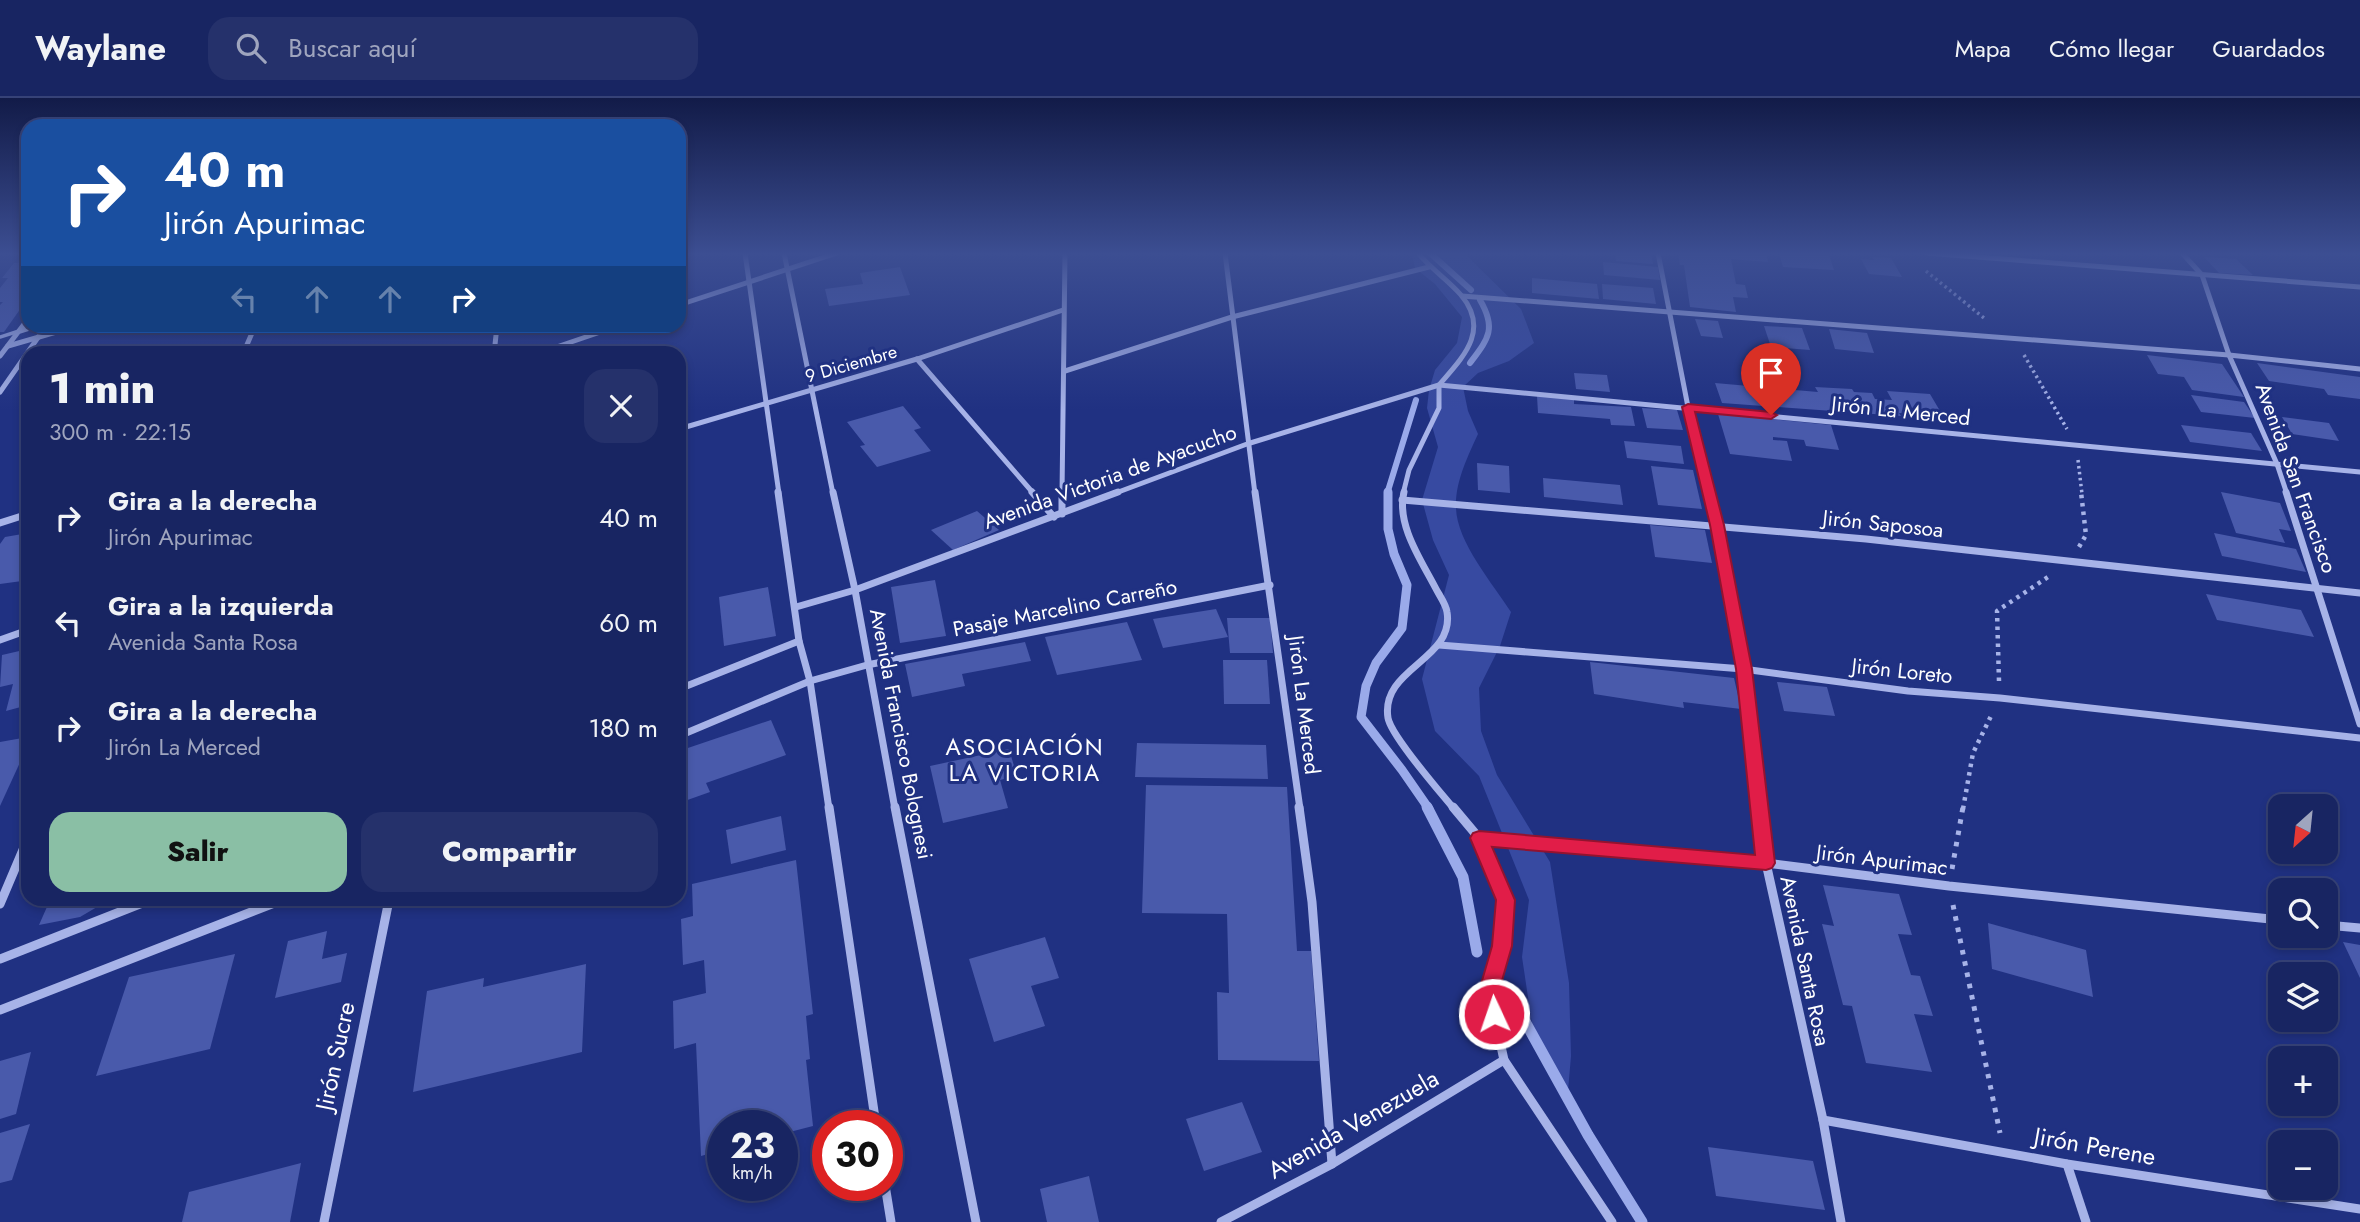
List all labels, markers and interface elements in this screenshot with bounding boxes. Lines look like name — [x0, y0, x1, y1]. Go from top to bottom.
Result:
search box — [208, 17, 698, 80]
text: Waylane — [35, 25, 166, 72]
icon: search — [232, 29, 270, 67]
text: Buscar aquí — [288, 29, 416, 67]
text: Mapa — [1955, 31, 2011, 66]
text: Cómo llegar — [2049, 31, 2174, 66]
text: Guardados — [2212, 31, 2325, 66]
text: 40 m — [164, 135, 286, 205]
icon: right — [49, 147, 140, 238]
text: Jirón Apurimac — [164, 200, 365, 246]
icon: left — [225, 280, 263, 318]
icon: ahead — [298, 280, 336, 318]
icon: ahead — [371, 280, 409, 318]
icon: right — [444, 280, 482, 318]
street label: 9 Diciembre — [802, 338, 900, 390]
pin — [1741, 343, 1801, 415]
icon: arrive — [1752, 354, 1790, 392]
text: 1 min — [49, 358, 155, 419]
button: close — [584, 369, 658, 443]
street label: Avenida San Francisco — [2248, 379, 2344, 577]
street label: Jirón La Merced — [1827, 388, 1972, 433]
text: 300 m · 22:15 — [49, 415, 191, 449]
street label: Avenida Victoria de Ayacucho — [979, 417, 1241, 537]
text: Gira a la derecha — [108, 482, 317, 520]
icon: right — [49, 499, 87, 537]
text: 40 m — [599, 499, 658, 537]
street label: Jirón Saposoa — [1818, 502, 1945, 545]
text: Jirón Apurimac — [108, 520, 253, 554]
street label: Pasaje Marcelino Carreño — [950, 572, 1180, 644]
text: Gira a la izquierda — [108, 587, 334, 625]
icon: left — [49, 604, 87, 642]
text: 60 m — [599, 604, 658, 642]
street label: Avenida Francisco Bolognesi — [862, 606, 940, 862]
text: Avenida Santa Rosa — [108, 625, 298, 659]
street label: Jirón La Merced — [1280, 631, 1327, 776]
street label: Jirón Loreto — [1847, 650, 1954, 691]
text: Gira a la derecha — [108, 692, 317, 730]
icon: right — [49, 709, 87, 747]
text: 180 m — [588, 709, 658, 747]
text: Jirón La Merced — [108, 730, 261, 764]
district label: ASOCIACIÓN LA VICTORIA — [945, 730, 1105, 790]
north arrow — [2268, 794, 2338, 864]
map controls — [2268, 794, 2338, 1200]
button: Salir — [49, 812, 347, 892]
button: Compartir — [361, 812, 658, 892]
street label: Jirón Apurimac — [1812, 837, 1949, 883]
street label: Avenida Santa Rosa — [1772, 873, 1838, 1049]
button: search — [2268, 878, 2338, 948]
button: layers — [2268, 962, 2338, 1032]
position arrow — [1457, 977, 1531, 1051]
street label: Jirón Sucre — [306, 998, 364, 1116]
button: + — [2268, 1046, 2338, 1116]
street label: Avenida Venezuela — [1261, 1061, 1445, 1187]
speed limit sign: 30 — [812, 1110, 903, 1201]
street label: Jirón Perene — [2029, 1118, 2158, 1174]
text: 23 — [730, 1121, 775, 1171]
button: − — [2268, 1130, 2338, 1200]
text: km/h — [732, 1160, 773, 1186]

